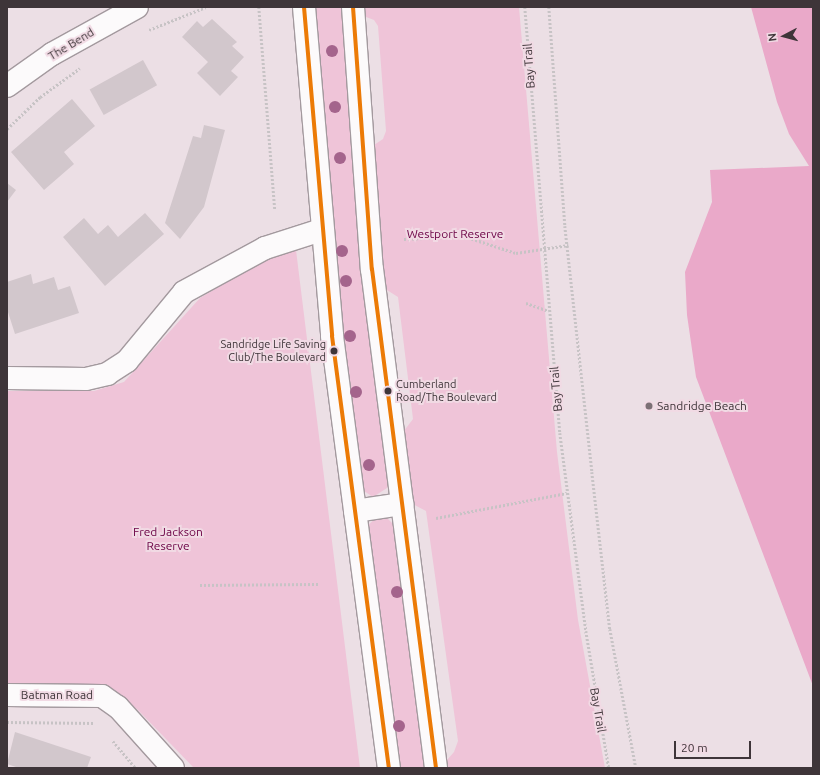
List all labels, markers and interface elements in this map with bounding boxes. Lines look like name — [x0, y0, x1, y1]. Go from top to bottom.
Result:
north arrow — [764, 16, 804, 56]
street label: The Bend — [45, 25, 97, 63]
text: N — [766, 33, 778, 42]
street label: Bay Trail — [520, 43, 538, 89]
park label: Westport Reserve — [407, 227, 503, 241]
place label: Sandridge Life Saving Club/The Boulevard — [221, 338, 326, 364]
marker: Sandridge Life Saving Club/The Boulevard — [329, 346, 339, 356]
street label: Bay Trail — [547, 366, 565, 412]
place label: Cumberland Road/The Boulevard — [396, 378, 497, 404]
marker: Cumberland Road/The Boulevard — [383, 386, 393, 396]
place label: Sandridge Beach — [657, 399, 747, 413]
marker: Sandridge Beach — [644, 401, 654, 411]
park label: Fred Jackson Reserve — [133, 525, 203, 553]
street label: Bay Trail — [587, 686, 609, 734]
street label: Batman Road — [21, 688, 93, 702]
scale bar — [676, 733, 753, 759]
text: 20 m — [681, 741, 708, 754]

